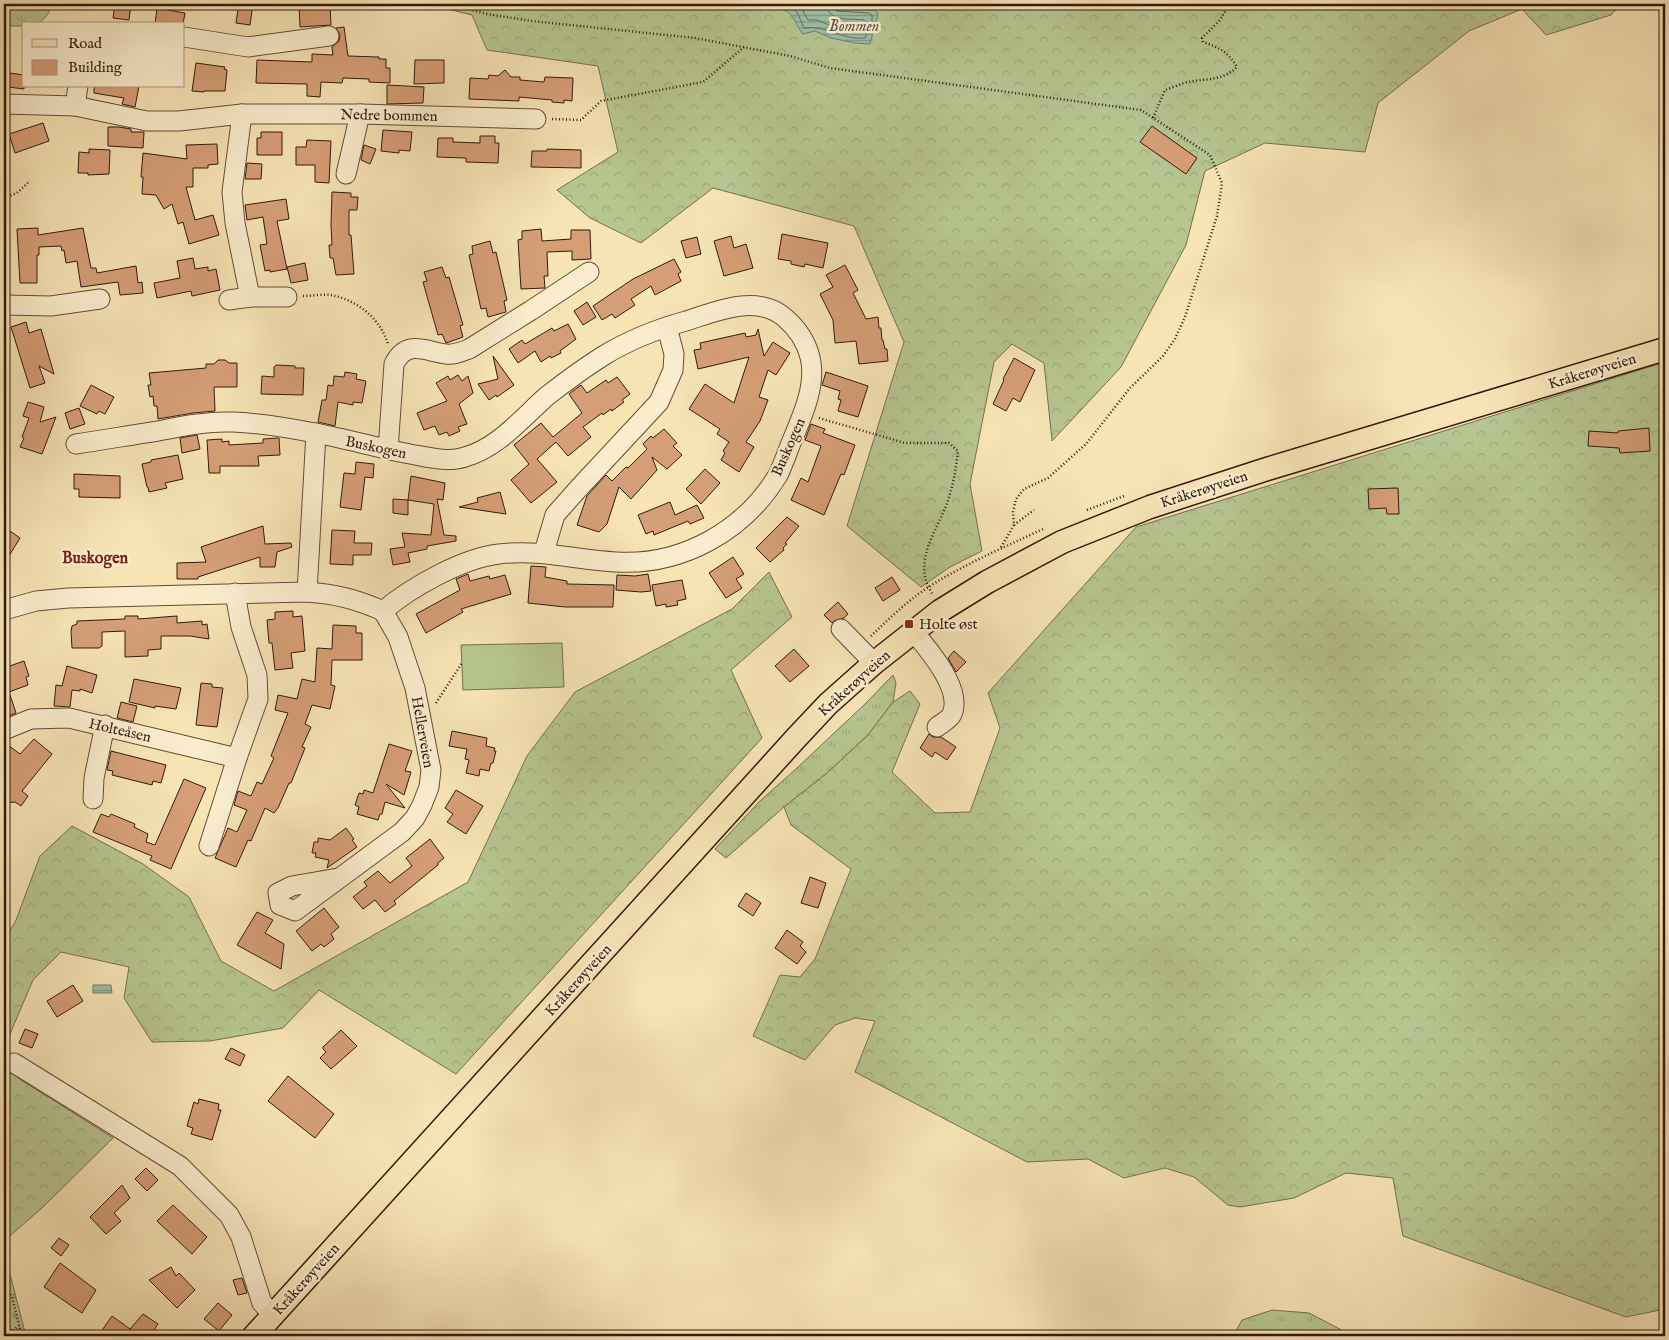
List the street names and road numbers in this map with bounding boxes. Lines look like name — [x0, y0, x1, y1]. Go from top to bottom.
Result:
street label: Nedre bommen — [340, 105, 438, 126]
street label: Kråkerøyveien — [1546, 349, 1638, 394]
street label: Buskogen — [767, 415, 810, 479]
street label: Buskogen — [344, 432, 408, 463]
street label: Kråkerøyveien — [1158, 466, 1250, 513]
street label: Kråkerøyveien — [814, 646, 894, 721]
street label: Hellerveien — [407, 695, 438, 769]
street label: Holteåsen — [87, 714, 153, 747]
street label: Kråkerøyveien — [541, 940, 616, 1020]
street label: Kråkerøyveien — [269, 1239, 344, 1319]

